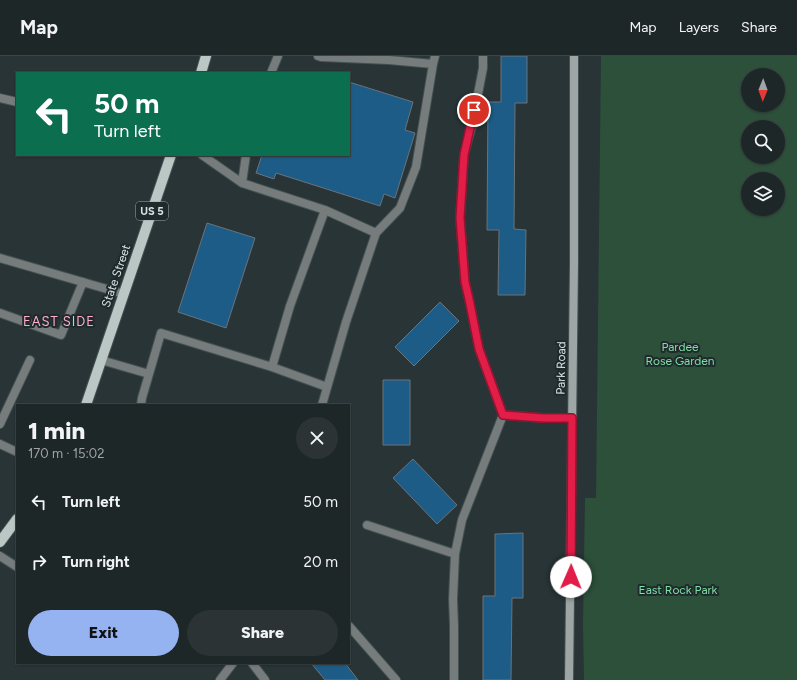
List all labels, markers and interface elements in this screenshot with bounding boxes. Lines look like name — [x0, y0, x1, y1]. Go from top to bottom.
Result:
text: Map — [20, 16, 58, 39]
text: Map — [629, 19, 657, 36]
text: Layers — [679, 19, 719, 36]
text: Share — [741, 19, 777, 36]
north arrow — [741, 68, 785, 112]
map controls — [741, 68, 785, 216]
text: 50 m — [94, 86, 160, 120]
icon: left — [28, 88, 80, 140]
pin — [457, 93, 491, 127]
icon: arrive — [463, 99, 485, 121]
text: Turn left — [94, 120, 161, 142]
button: search — [741, 120, 785, 164]
button: layers — [741, 172, 785, 216]
road number: US 5 — [136, 202, 168, 220]
street label: State Street — [99, 242, 133, 309]
district label: EAST SIDE — [23, 314, 95, 329]
park label: Pardee Rose Garden — [645, 340, 715, 368]
street label: Park Road — [554, 341, 568, 395]
text: 1 min — [28, 416, 85, 445]
button: close — [296, 417, 338, 459]
text: 170 m · 15:02 — [28, 446, 104, 461]
icon: left — [28, 491, 50, 513]
text: Turn left — [62, 493, 120, 511]
text: 50 m — [303, 493, 338, 511]
icon: right — [28, 551, 50, 573]
text: Turn right — [62, 553, 130, 571]
text: 20 m — [304, 553, 338, 571]
position arrow — [550, 556, 592, 598]
park label: East Rock Park — [639, 583, 718, 597]
button: Exit — [28, 610, 179, 656]
button: Share — [187, 610, 338, 656]

